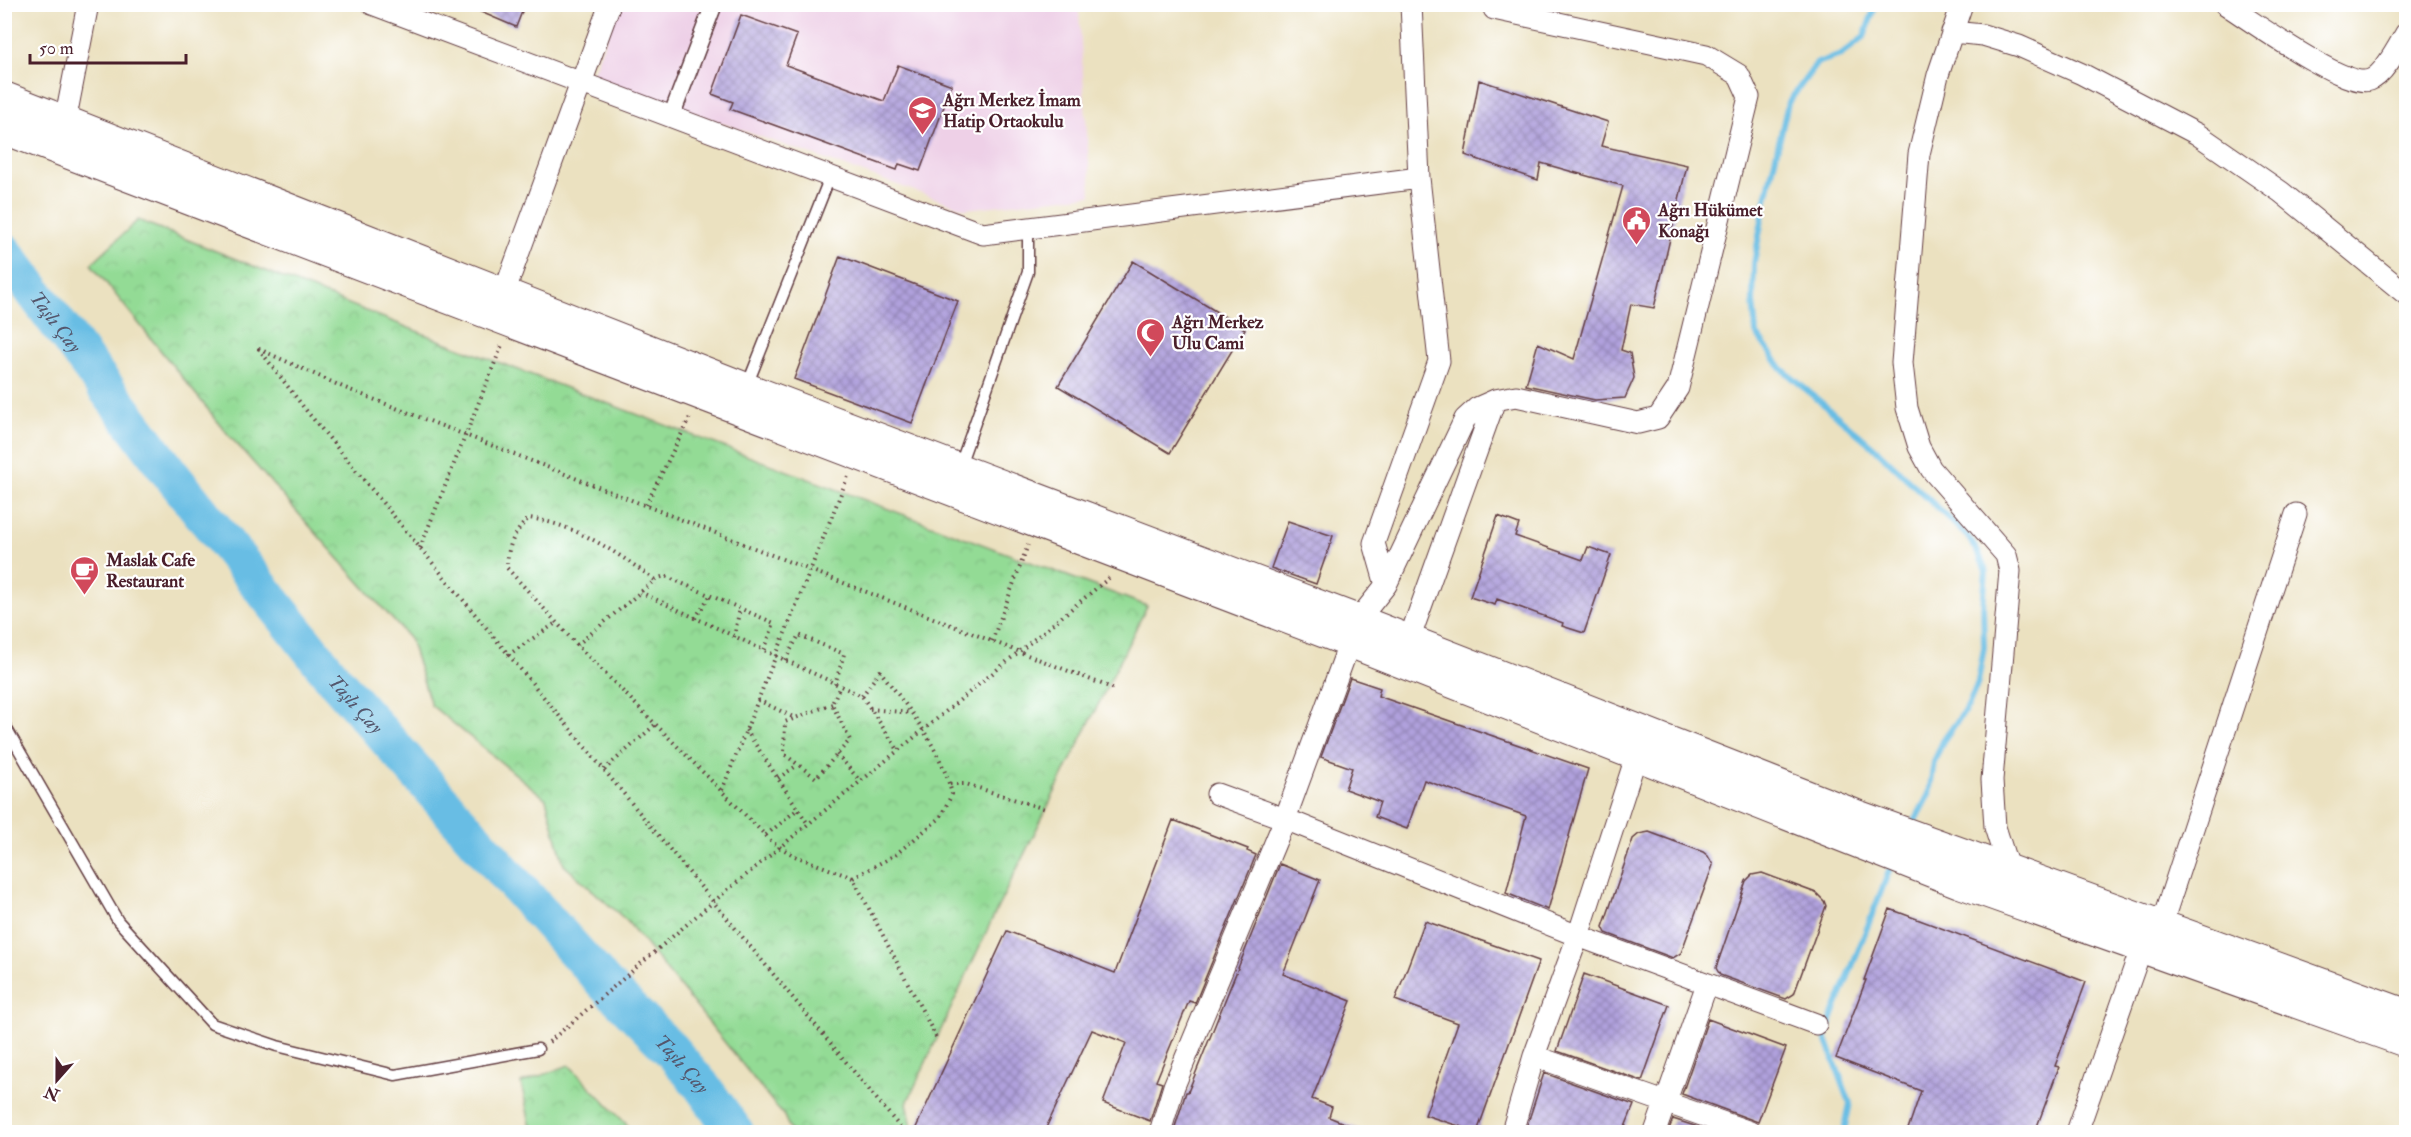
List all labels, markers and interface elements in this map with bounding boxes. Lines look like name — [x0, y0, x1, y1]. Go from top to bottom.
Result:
scale bar — [30, 27, 186, 65]
text: 50 m — [39, 37, 74, 60]
place label: Ağrı Merkez İmam Hatip Ortaokulu — [942, 88, 1082, 133]
school or university icon: Ağrı Merkez İmam Hatip Ortaokulu — [906, 94, 938, 136]
place label: Ağrı Hükümet Konağı — [1657, 199, 1763, 243]
public building icon: Ağrı Hükümet Konağı — [1621, 204, 1653, 246]
water label: Taşlı Çay — [25, 286, 87, 358]
place label: Ağrı Merkez Ulu Cami — [1171, 311, 1264, 355]
mosque icon: Ağrı Merkez Ulu Cami — [1135, 316, 1167, 358]
place label: Maslak Cafe Restaurant — [105, 549, 195, 593]
cafe icon: Maslak Cafe Restaurant — [69, 554, 101, 596]
water label: Taşlı Çay — [323, 669, 389, 739]
water label: Taşlı Çay — [649, 1029, 715, 1099]
north arrow — [27, 1050, 87, 1110]
text: N — [41, 1081, 63, 1105]

